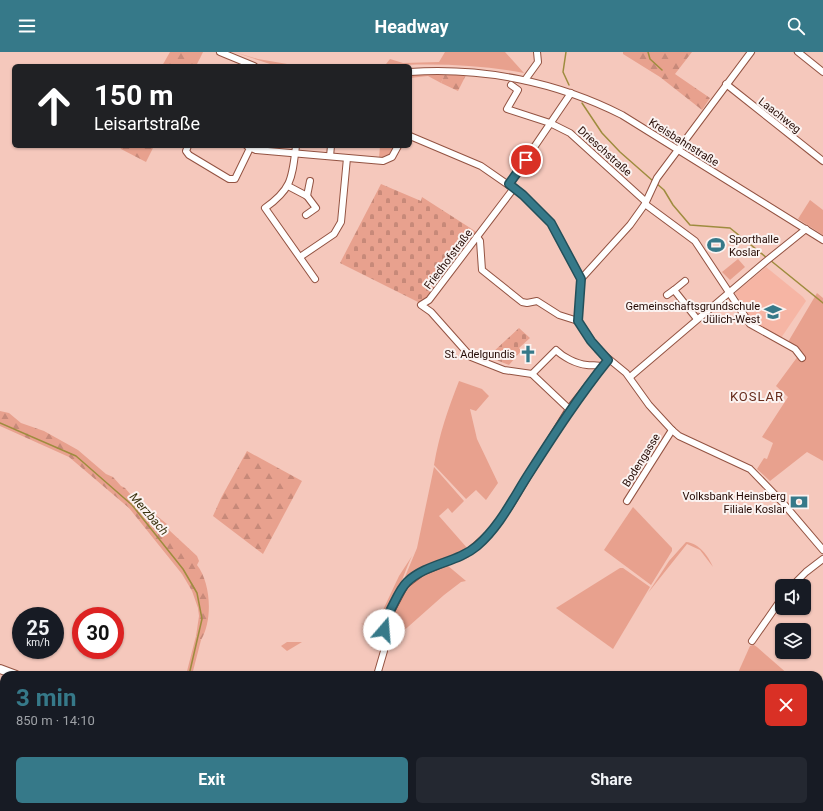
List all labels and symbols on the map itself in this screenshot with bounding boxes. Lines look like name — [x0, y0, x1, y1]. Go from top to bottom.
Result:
street label: Laachweg — [756, 95, 803, 136]
street label: Kreisbahnstraße — [646, 116, 721, 169]
street label: Drieschstraße — [575, 124, 634, 179]
pin — [509, 143, 543, 177]
street label: Friedhofstraße — [422, 227, 475, 292]
place label: Sporthalle Koslar — [729, 233, 779, 259]
sports icon: Sporthalle Koslar — [706, 235, 726, 255]
place label: Gemeinschaftsgrundschule Jülich-West — [626, 300, 760, 326]
school or university icon: Gemeinschaftsgrundschule Jülich-West — [763, 302, 783, 322]
church icon: St. Adelgundis — [518, 344, 538, 364]
place label: St. Adelgundis — [444, 348, 515, 361]
district label: KOSLAR — [730, 389, 784, 404]
street label: Bodengasse — [620, 431, 663, 489]
water label: Merzbach — [127, 490, 171, 538]
place label: Volksbank Heinsberg Filiale Koslar — [683, 490, 786, 516]
bank icon: Volksbank Heinsberg Filiale Koslar — [789, 492, 809, 512]
speed limit sign: 30 — [72, 607, 124, 659]
position arrow — [363, 609, 405, 651]

